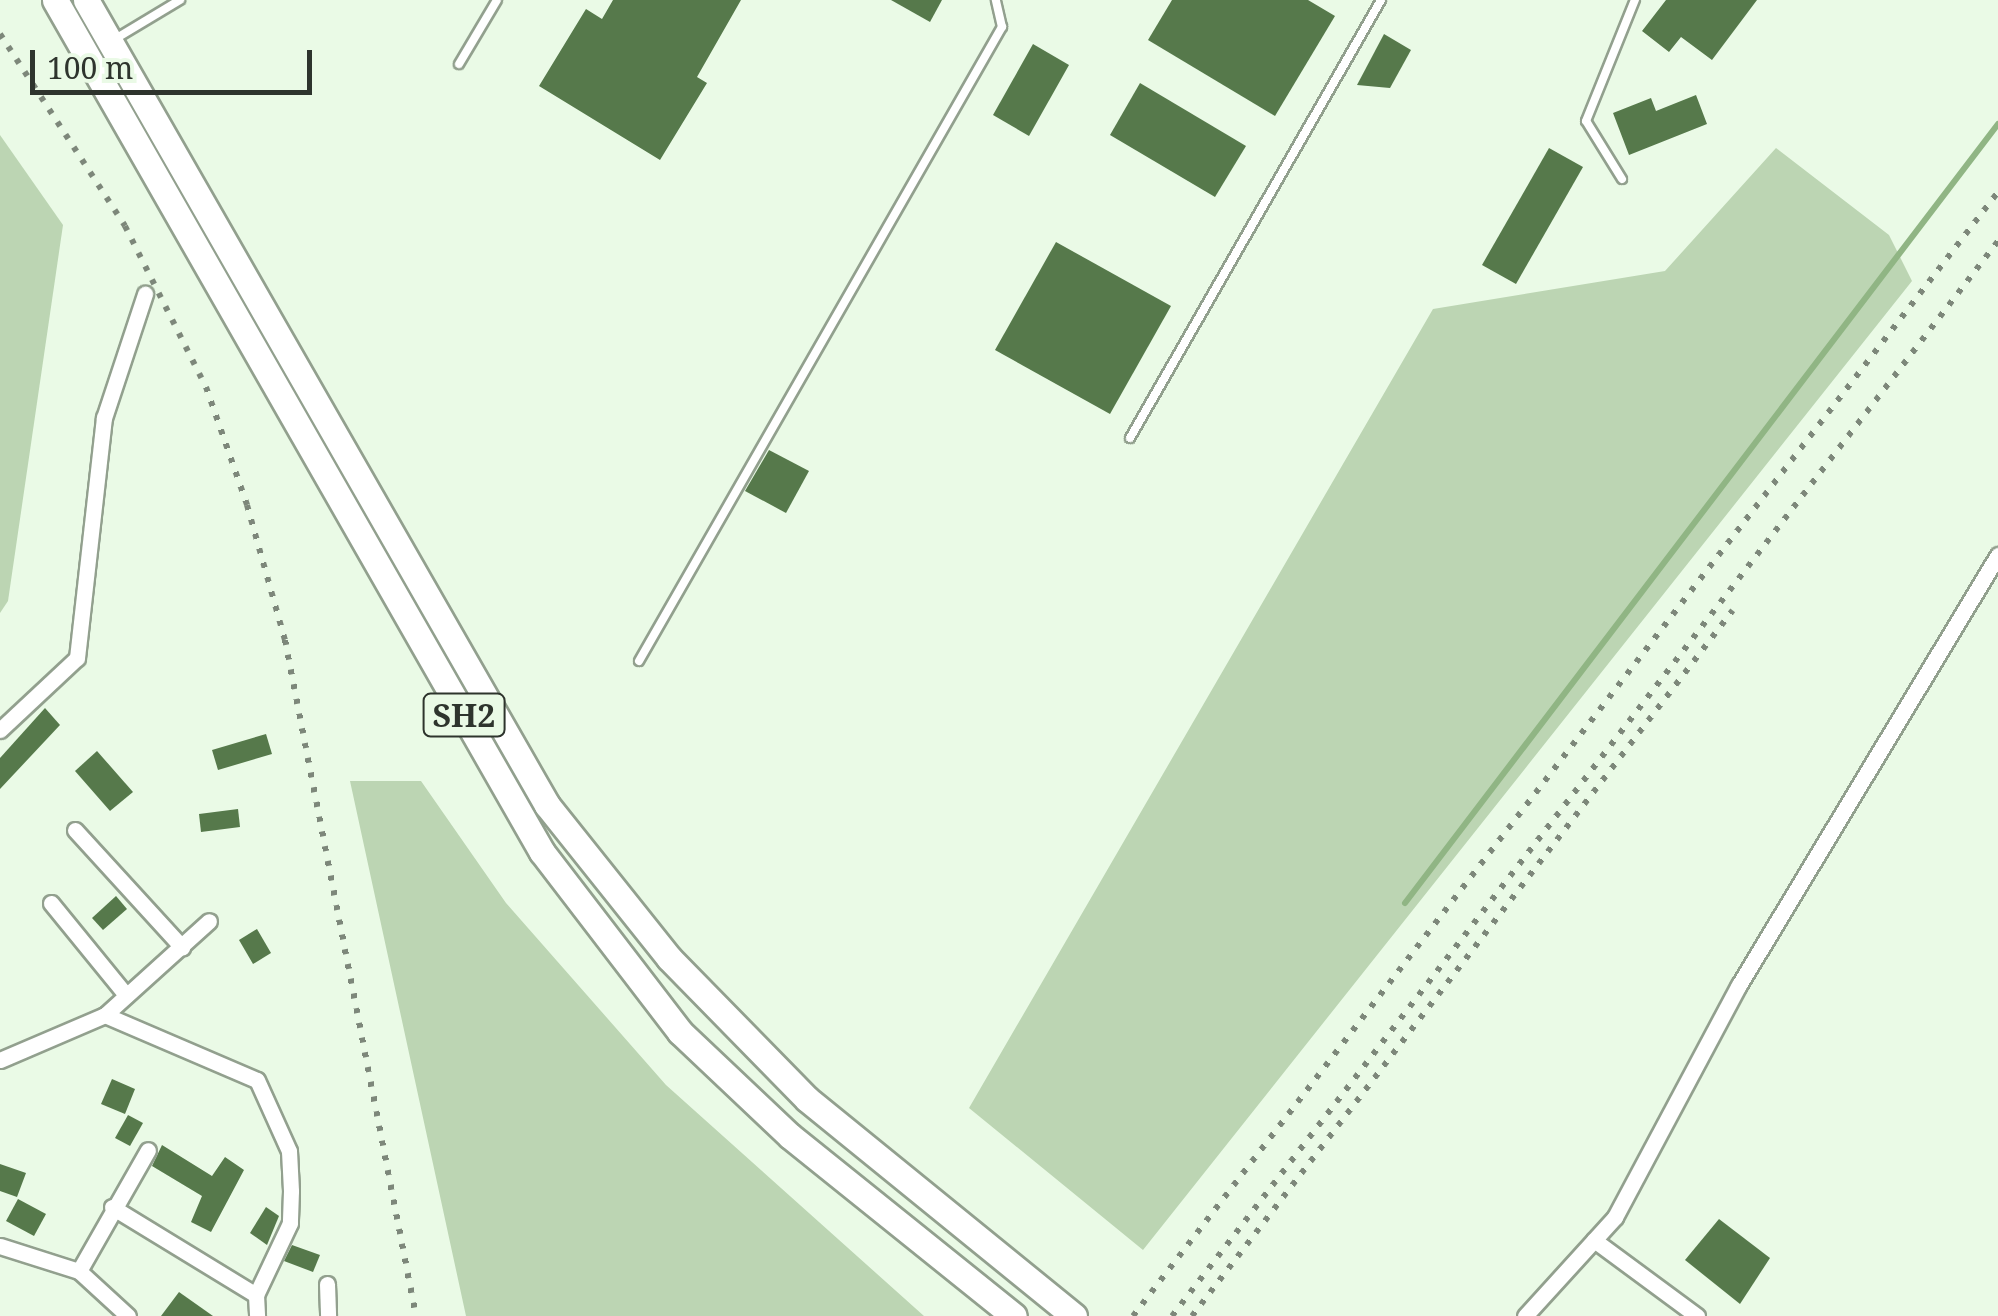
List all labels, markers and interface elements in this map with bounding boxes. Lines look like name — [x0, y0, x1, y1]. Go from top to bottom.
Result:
scale bar — [35, 30, 318, 92]
text: 100 m — [47, 47, 133, 88]
road number: SH2 — [422, 688, 506, 742]

